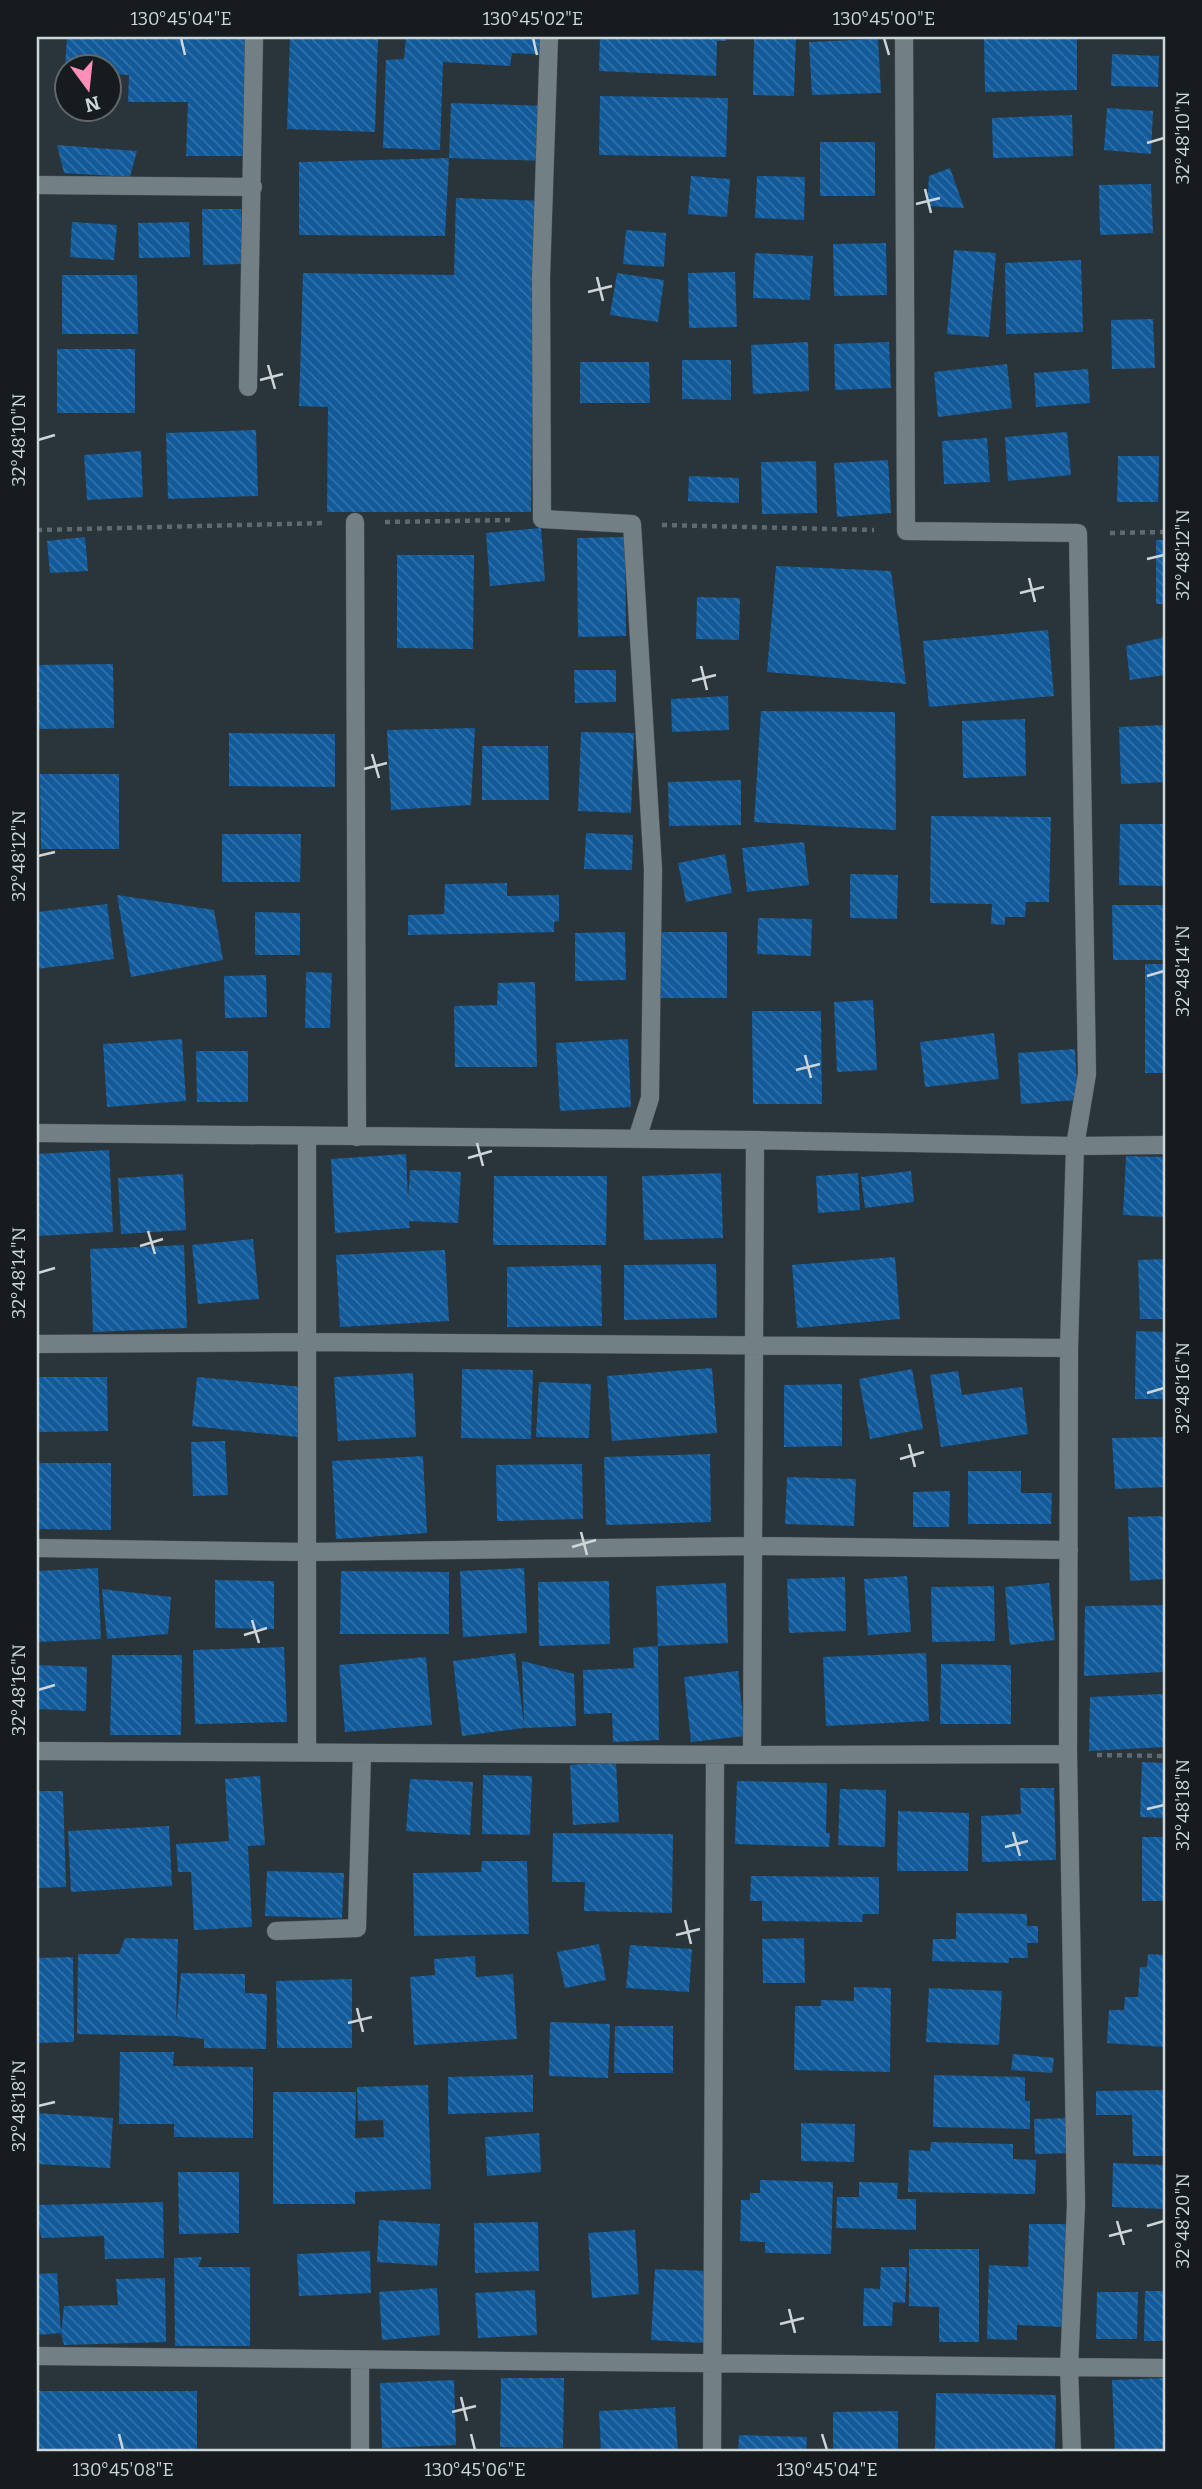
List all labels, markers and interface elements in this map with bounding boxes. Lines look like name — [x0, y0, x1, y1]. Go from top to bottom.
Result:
text: 130°45'04"E — [130, 8, 232, 30]
text: 130°45'02"E — [483, 8, 583, 30]
text: 130°45'00"E — [833, 8, 935, 30]
north arrow — [52, 52, 122, 122]
text: N — [82, 91, 102, 117]
text: 32°48'10"N — [1172, 91, 1194, 185]
text: 32°48'10"N — [8, 393, 30, 487]
text: 32°48'12"N — [1172, 509, 1194, 601]
text: 32°48'12"N — [8, 810, 30, 902]
text: 32°48'14"N — [1172, 925, 1194, 1017]
text: 32°48'14"N — [8, 1227, 30, 1319]
text: 32°48'16"N — [1172, 1342, 1194, 1434]
text: 32°48'16"N — [8, 1644, 30, 1736]
text: 32°48'18"N — [1172, 1759, 1194, 1851]
text: 32°48'18"N — [8, 2060, 30, 2152]
text: 32°48'20"N — [1172, 2173, 1194, 2269]
text: 130°45'08"E — [72, 2459, 174, 2481]
text: 130°45'06"E — [424, 2459, 526, 2481]
text: 130°45'04"E — [776, 2459, 878, 2481]

